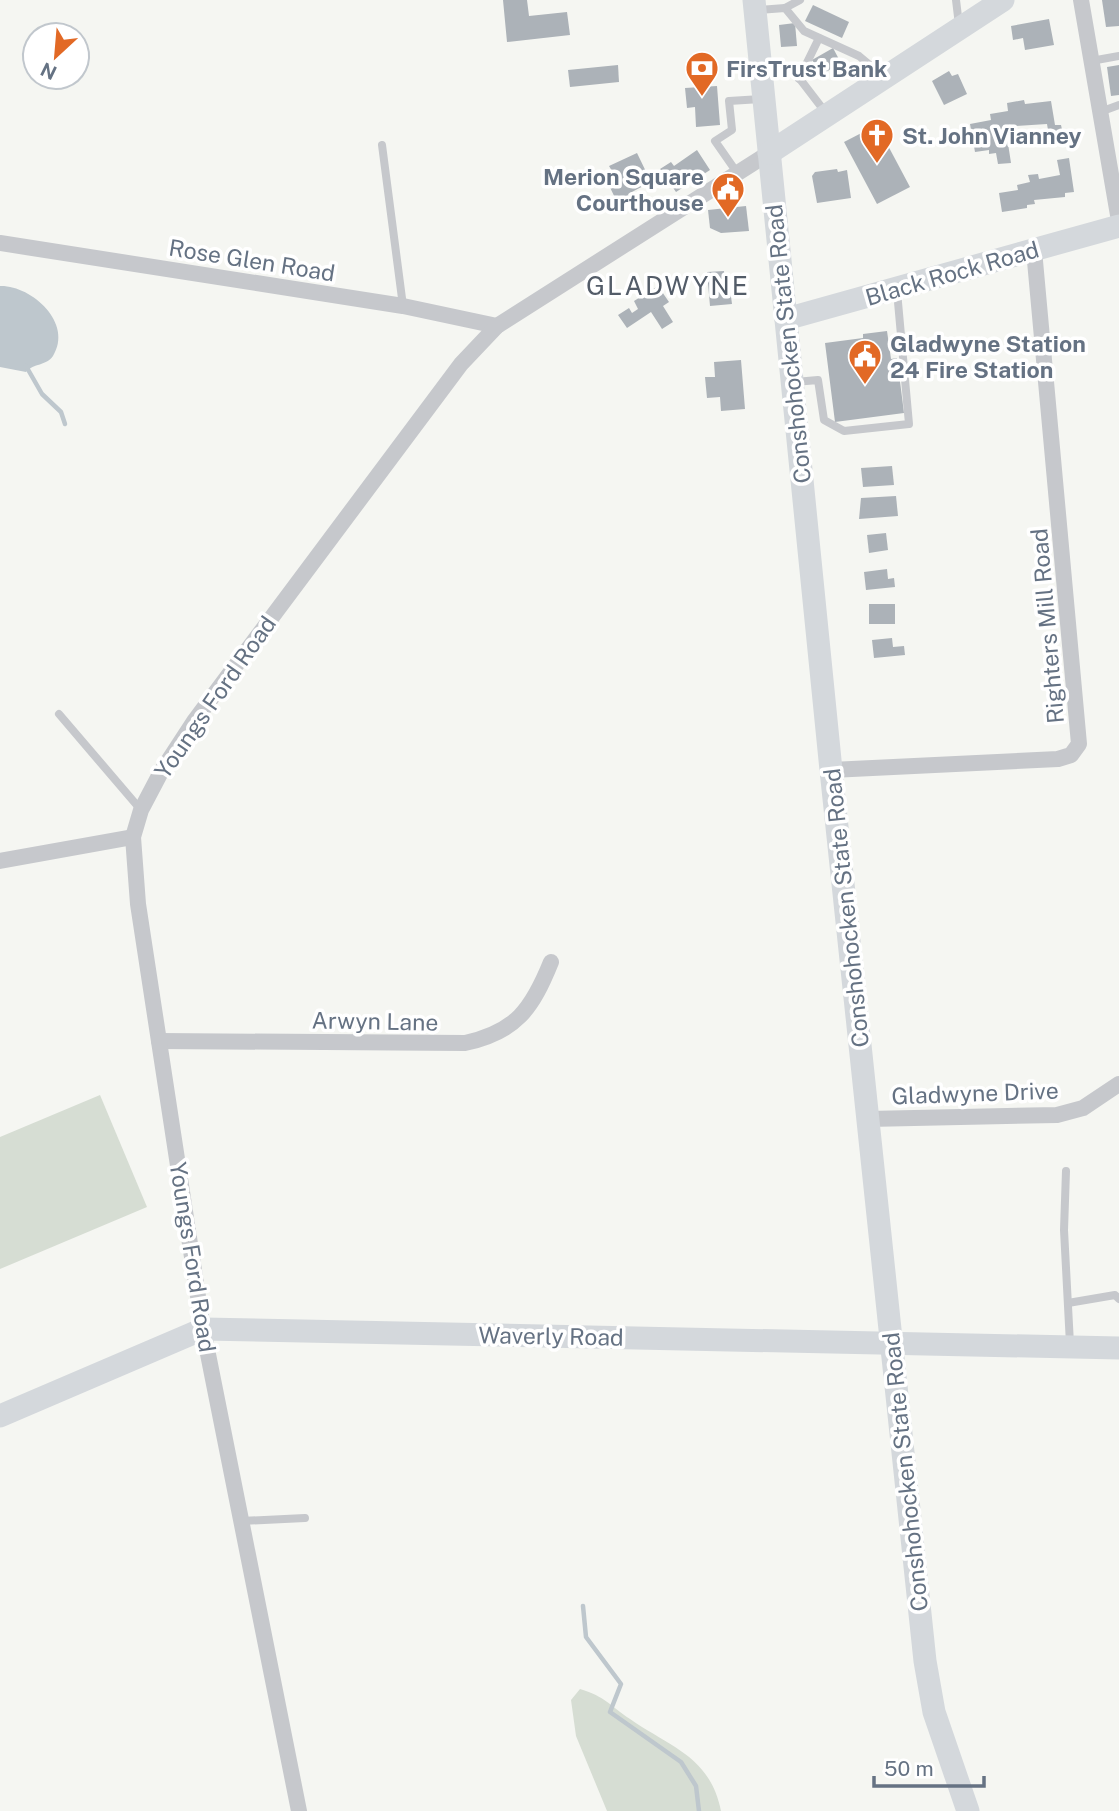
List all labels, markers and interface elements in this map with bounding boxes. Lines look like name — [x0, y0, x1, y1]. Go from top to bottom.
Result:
north arrow — [21, 21, 91, 91]
bank icon: FirsTrust Bank — [683, 49, 721, 98]
place label: FirsTrust Bank — [726, 55, 887, 82]
text: N — [37, 58, 60, 84]
church icon: St. John Vianney — [858, 116, 896, 165]
place label: St. John Vianney — [902, 122, 1082, 149]
place label: Merion Square Courthouse — [543, 163, 704, 216]
public building icon: Merion Square Courthouse — [709, 170, 747, 219]
street label: Conshohocken State Road — [760, 203, 816, 485]
street label: Rose Glen Road — [167, 234, 337, 286]
street label: Black Rock Road — [862, 235, 1042, 311]
district label: GLADWYNE — [586, 270, 750, 301]
place label: Gladwyne Station 24 Fire Station — [890, 330, 1086, 383]
public building icon: Gladwyne Station 24 Fire Station — [846, 337, 884, 386]
street label: Righters Mill Road — [1025, 527, 1069, 725]
street label: Youngs Ford Road — [149, 611, 281, 783]
street label: Conshohocken State Road — [818, 767, 874, 1049]
street label: Arwyn Lane — [311, 1006, 439, 1036]
street label: Gladwyne Drive — [891, 1077, 1059, 1109]
street label: Youngs Ford Road — [165, 1160, 221, 1354]
street label: Waverly Road — [478, 1321, 624, 1351]
street label: Conshohocken State Road — [877, 1331, 933, 1613]
scale bar — [874, 1744, 984, 1788]
text: 50 m — [884, 1756, 934, 1781]

